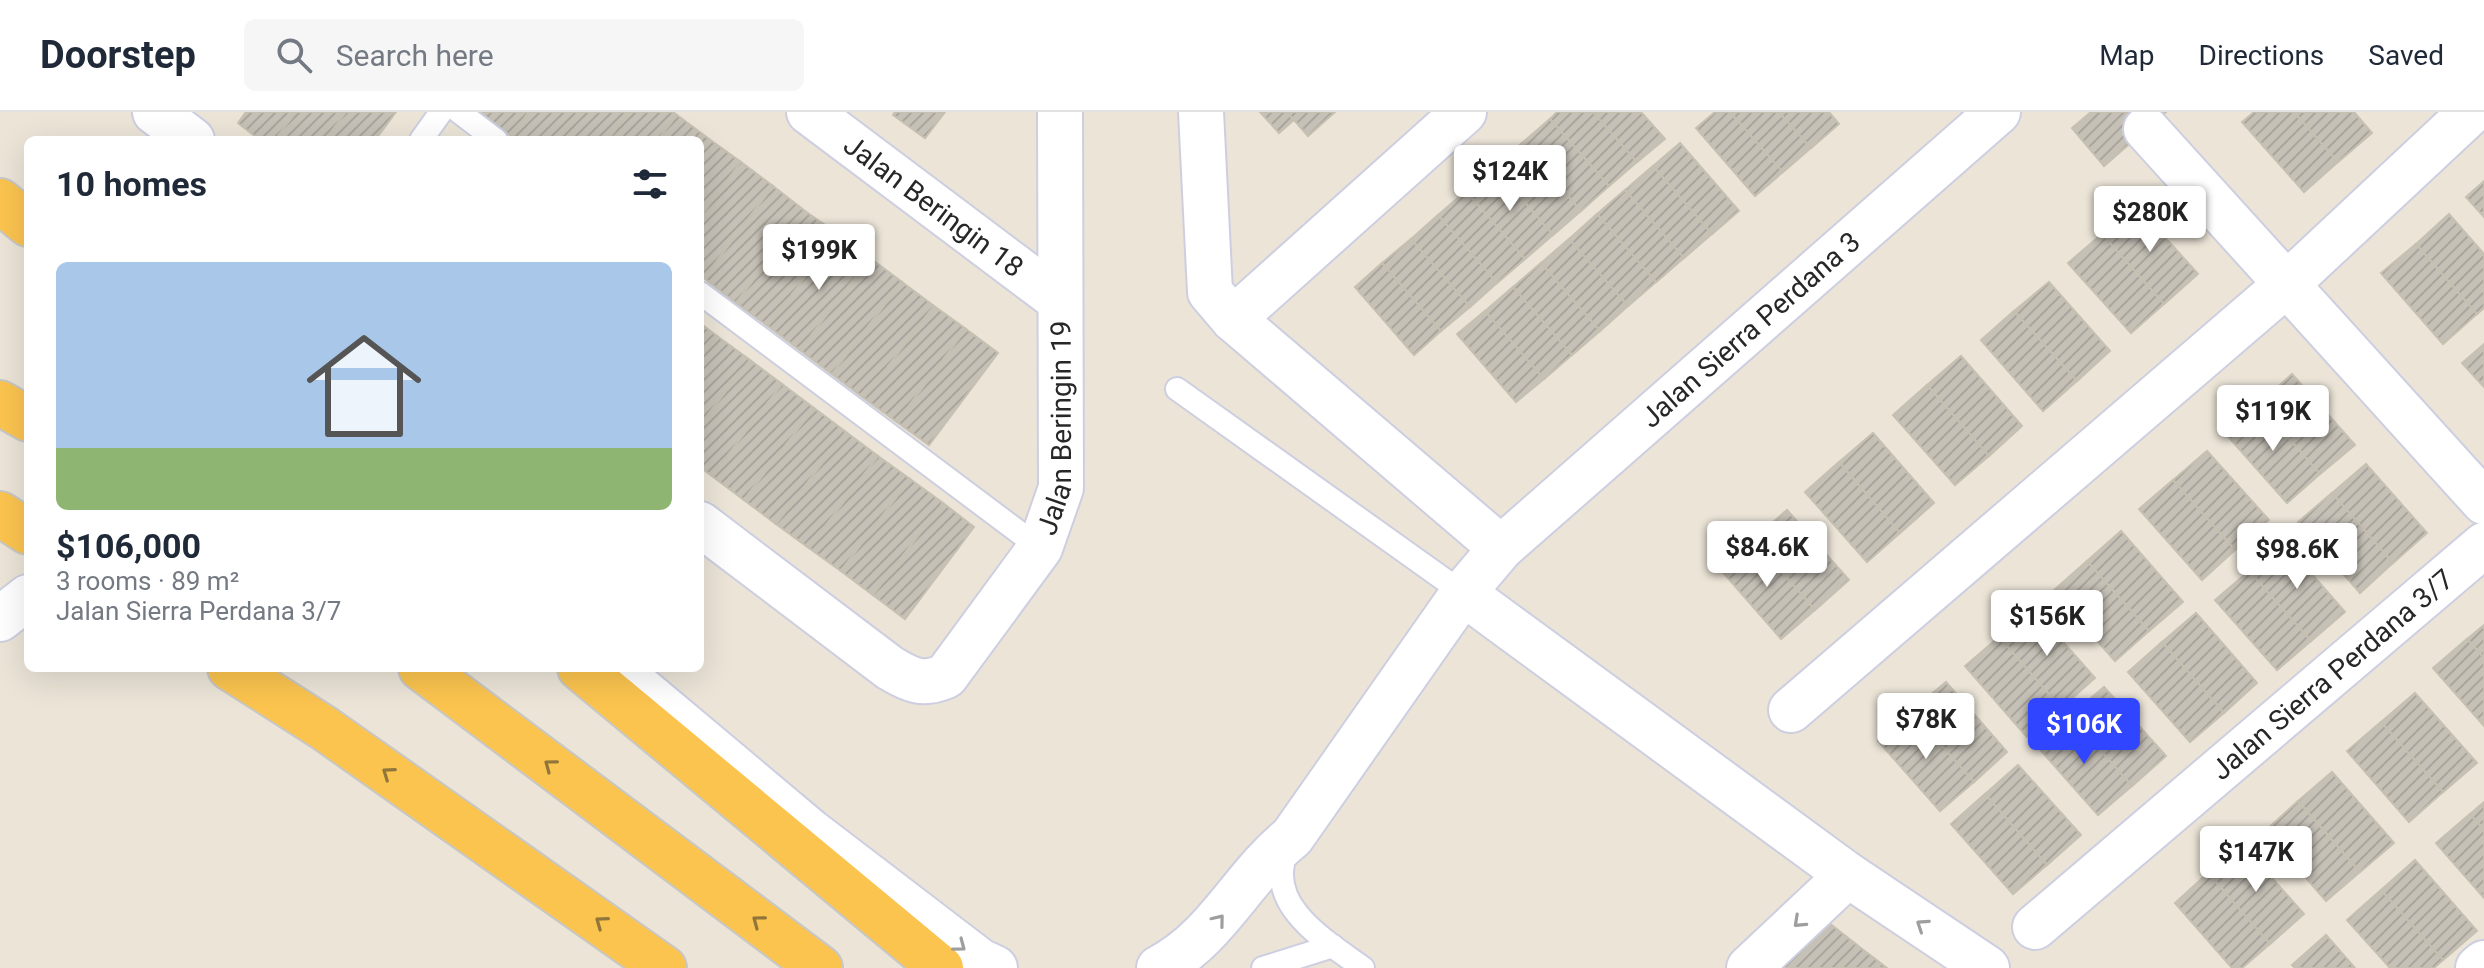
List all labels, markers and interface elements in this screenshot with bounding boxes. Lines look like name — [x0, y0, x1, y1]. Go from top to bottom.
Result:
search box — [244, 19, 804, 91]
text: Doorstep — [40, 33, 196, 77]
icon: search — [272, 33, 316, 77]
text: Search here — [336, 38, 494, 73]
text: Map — [2099, 39, 2155, 72]
text: Directions — [2199, 39, 2324, 72]
text: Saved — [2368, 39, 2444, 72]
street label: Jalan Beringin 18 — [837, 128, 1030, 284]
pin: $124K — [1454, 145, 1566, 213]
text: $124K — [1472, 156, 1548, 186]
icon: filters — [628, 162, 672, 206]
text: 10 homes — [56, 164, 207, 204]
pin: $280K — [2094, 186, 2206, 254]
text: $280K — [2112, 197, 2188, 227]
pin: $199K — [763, 224, 875, 292]
street label: Jalan Sierra Perdana 3 — [1634, 225, 1867, 435]
text: $199K — [781, 235, 857, 265]
icon: home — [292, 314, 436, 458]
street label: Jalan Beringin 19 — [1030, 321, 1078, 539]
pin: $119K — [2217, 385, 2329, 453]
text: $119K — [2235, 396, 2311, 426]
pin: $84.6K — [1702, 521, 1832, 589]
pin: $98.6K — [2232, 523, 2362, 591]
text: $106,000 — [56, 526, 201, 566]
text: $84.6K — [1725, 532, 1809, 562]
text: $98.6K — [2255, 534, 2339, 564]
street label: Jalan Sierra Perdana 3/7 — [2205, 562, 2460, 787]
text: 3 rooms · 89 m² — [56, 566, 239, 596]
pin: $156K — [1991, 590, 2103, 658]
text: Jalan Sierra Perdana 3/7 — [56, 596, 341, 626]
text: $156K — [2009, 601, 2085, 631]
pin: $78K — [1879, 693, 1973, 761]
pin: $106K — [2028, 698, 2140, 766]
text: $78K — [1895, 704, 1957, 734]
text: $106K — [2046, 709, 2122, 739]
one-way arrow — [544, 760, 559, 774]
one-way arrow — [382, 768, 396, 783]
pin: $147K — [2200, 826, 2312, 894]
text: $147K — [2218, 837, 2294, 867]
one-way arrow — [1794, 912, 1808, 927]
one-way arrow — [1209, 914, 1224, 929]
one-way arrow — [595, 917, 609, 932]
one-way arrow — [752, 917, 767, 931]
one-way arrow — [1917, 919, 1931, 934]
one-way arrow — [951, 936, 966, 950]

